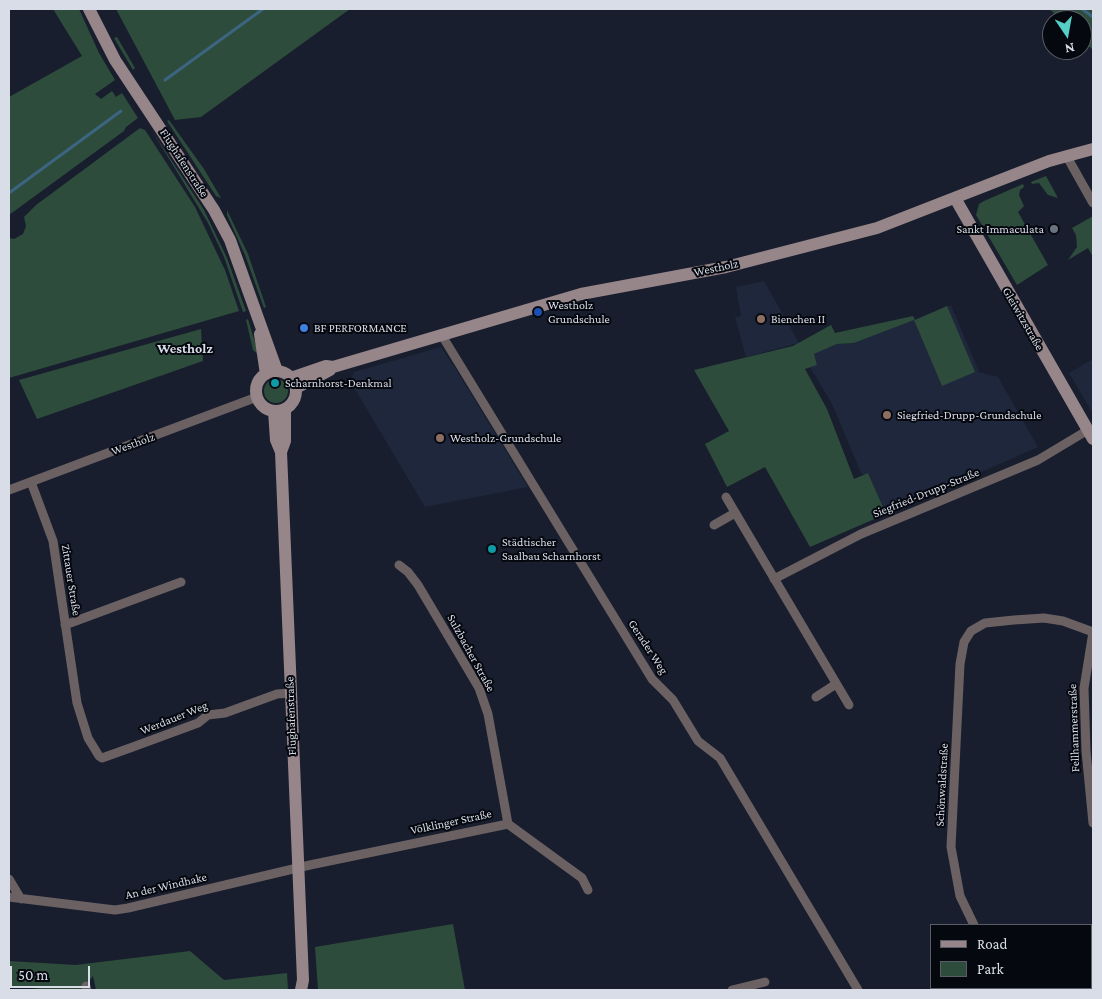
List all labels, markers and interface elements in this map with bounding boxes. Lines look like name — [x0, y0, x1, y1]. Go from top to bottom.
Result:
north arrow — [1042, 10, 1092, 60]
text: N — [1064, 40, 1076, 58]
street label: Flughafenstraße — [157, 126, 211, 200]
place label: Sankt Immaculata — [956, 222, 1044, 236]
marker: Sankt Immaculata — [1048, 223, 1060, 235]
street label: Westholz — [692, 256, 740, 280]
street label: Gleiwitzstraße — [999, 285, 1047, 353]
place label: Westholz Grundschule — [548, 298, 610, 326]
marker: Westholz Grundschule — [532, 306, 544, 318]
place label: Bienchen II — [771, 312, 825, 326]
marker: Bienchen II — [755, 313, 767, 325]
place label: BF PERFORMANCE — [314, 321, 407, 335]
marker: BF PERFORMANCE — [298, 322, 310, 334]
district label: Westholz — [157, 341, 213, 357]
place label: Scharnhorst-Denkmal — [285, 376, 392, 390]
marker: Scharnhorst-Denkmal — [269, 377, 281, 389]
place label: Siegfried-Drupp-Grundschule — [897, 408, 1041, 422]
marker: Siegfried-Drupp-Grundschule — [881, 409, 893, 421]
street label: Westholz — [109, 430, 157, 458]
place label: Westholz-Grundschule — [450, 431, 561, 445]
marker: Westholz-Grundschule — [434, 432, 446, 444]
street label: Siegfried-Drupp-Straße — [871, 465, 981, 521]
place label: Städtischer Saalbau Scharnhorst — [502, 535, 601, 563]
street label: Zittauer Straße — [58, 543, 84, 617]
marker: Städtischer Saalbau Scharnhorst — [486, 543, 498, 555]
street label: Sulzbacher Straße — [444, 612, 498, 694]
street label: Gerader Weg — [625, 617, 671, 677]
street label: Flughafenstraße — [282, 676, 300, 756]
street label: Fellhammerstraße — [1065, 684, 1083, 772]
street label: Werdauer Weg — [138, 698, 210, 738]
street label: Schönwaldstraße — [933, 743, 951, 827]
street label: Völklinger Straße — [409, 806, 493, 838]
street label: An der Windhake — [124, 870, 208, 902]
legend — [930, 924, 1092, 989]
text: Road — [977, 936, 1007, 952]
scale bar — [12, 956, 92, 988]
text: Park — [977, 961, 1004, 977]
text: 50 m — [18, 967, 48, 983]

